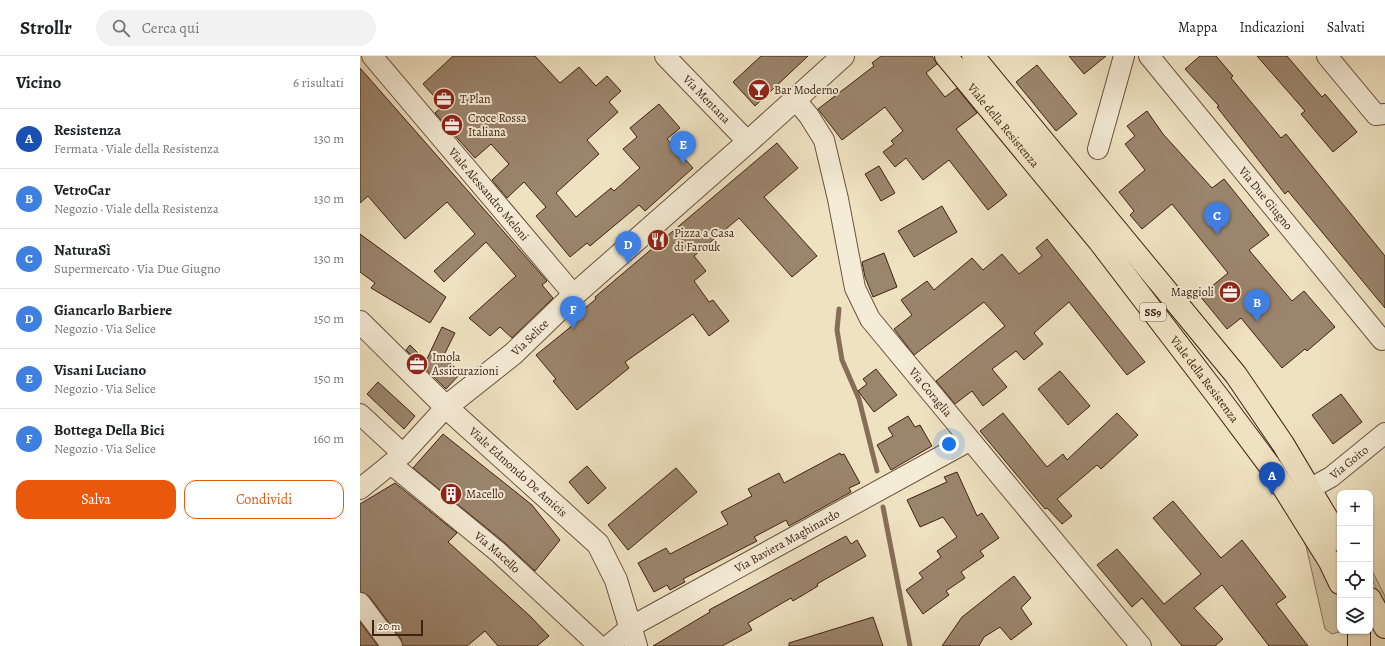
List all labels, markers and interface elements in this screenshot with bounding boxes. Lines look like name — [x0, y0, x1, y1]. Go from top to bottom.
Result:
search box — [96, 10, 376, 46]
text: Strollr — [20, 15, 72, 41]
icon: search — [110, 17, 132, 39]
text: Cerca qui — [142, 18, 199, 38]
text: Mappa — [1178, 18, 1217, 37]
text: Indicazioni — [1239, 18, 1305, 37]
text: Salvati — [1327, 18, 1365, 37]
text: Vicino — [16, 71, 61, 94]
street label: Via Mentana — [679, 71, 734, 127]
text: 6 risultati — [293, 74, 344, 91]
bar icon: Bar Moderno — [746, 77, 772, 103]
street label: Viale della Resistenza — [963, 79, 1043, 171]
place label: Bar Moderno — [774, 82, 839, 98]
office icon: T Plan — [431, 86, 457, 112]
place label: T Plan — [460, 91, 491, 107]
place label: Croce Rossa Italiana — [468, 110, 527, 140]
office icon: Croce Rossa Italiana — [439, 112, 465, 138]
text: Resistenza — [54, 120, 121, 140]
text: A — [25, 130, 33, 147]
text: 130 m — [314, 130, 344, 147]
pin: E — [670, 131, 696, 164]
text: Fermata · Viale della Resistenza — [54, 140, 219, 157]
street label: Viale Alessandro Meloni — [444, 144, 533, 244]
street label: Via Due Giugno — [1234, 163, 1296, 233]
text: VetroCar — [54, 180, 111, 200]
text: B — [25, 190, 33, 207]
text: 130 m — [314, 190, 344, 207]
text: Negozio · Viale della Resistenza — [54, 200, 219, 217]
pin: C — [1204, 202, 1230, 235]
place label: Pizza a Casa di Farouk — [674, 225, 735, 255]
restaurant icon: Pizza a Casa di Farouk — [645, 227, 671, 253]
pin: D — [615, 231, 641, 264]
text: NaturaSì — [54, 240, 111, 260]
text: C — [25, 250, 33, 267]
text: 130 m — [314, 250, 344, 267]
text: Supermercato · Via Due Giugno — [54, 260, 221, 277]
office icon: Maggioli — [1217, 279, 1243, 305]
place label: Maggioli — [1171, 284, 1214, 300]
pin: B — [1244, 289, 1270, 322]
pin: F — [560, 296, 586, 329]
text: Giancarlo Barbiere — [54, 300, 172, 320]
road number: SS9 — [1140, 303, 1166, 321]
text: D — [24, 310, 34, 327]
text: 150 m — [314, 310, 344, 327]
street label: Via Selice — [507, 316, 552, 360]
text: Negozio · Via Selice — [54, 320, 156, 337]
street label: Viale della Resistenza — [1166, 332, 1243, 426]
place label: Imola Assicurazioni — [431, 349, 499, 379]
office icon: Imola Assicurazioni — [404, 351, 430, 377]
text: Visani Luciano — [54, 360, 146, 380]
street label: Via Coraglia — [905, 363, 956, 420]
text: E — [25, 370, 33, 387]
text: 150 m — [314, 370, 344, 387]
text: Negozio · Via Selice — [54, 380, 156, 397]
text: Bottega Della Bici — [54, 420, 165, 440]
street label: Viale Edmondo De Amicis — [465, 423, 571, 521]
text: F — [26, 430, 32, 447]
text: 160 m — [313, 430, 344, 447]
your location — [939, 434, 959, 454]
text: Negozio · Via Selice — [54, 440, 156, 457]
street label: Via Goito — [1326, 442, 1372, 484]
pin: A — [1259, 462, 1285, 495]
button: Salva — [16, 480, 176, 519]
button: Condividi — [184, 480, 344, 519]
building icon: Macello — [438, 481, 464, 507]
place label: Macello — [466, 486, 504, 502]
map controls — [1337, 490, 1373, 634]
button: + — [1337, 490, 1373, 526]
street label: Via Baviera Maghinardo — [731, 506, 842, 577]
button: − — [1337, 526, 1373, 562]
street label: Via Macello — [470, 527, 524, 577]
button: locate — [1337, 562, 1373, 598]
button: layers — [1337, 598, 1373, 634]
scale bar — [372, 618, 423, 637]
text: 20 m — [378, 619, 400, 634]

